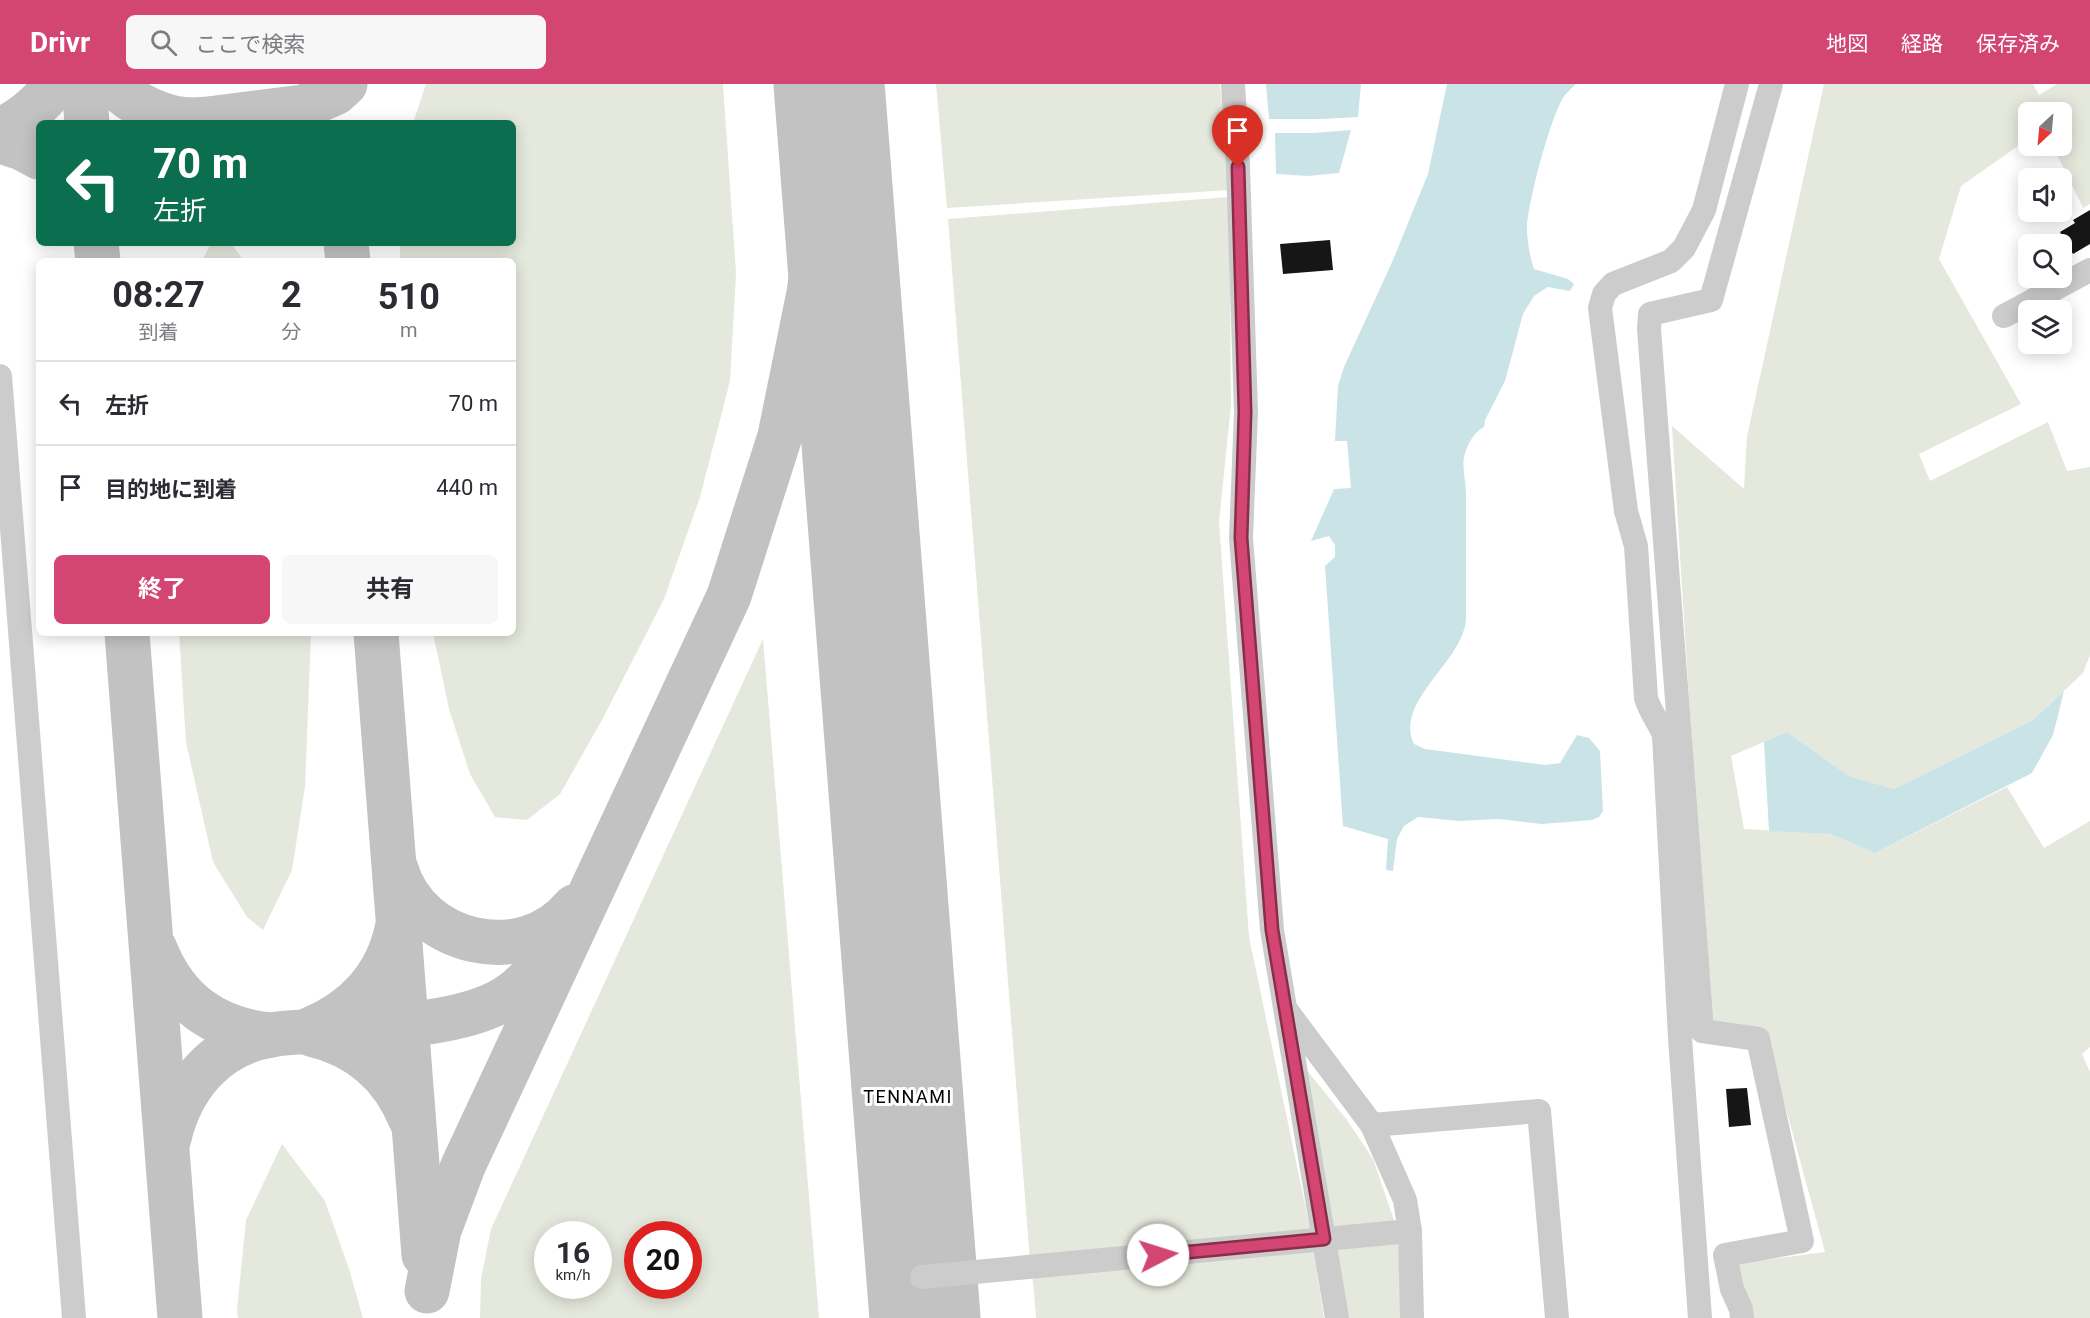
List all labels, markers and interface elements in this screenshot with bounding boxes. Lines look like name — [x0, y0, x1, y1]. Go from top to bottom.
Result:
search box — [126, 15, 546, 69]
text: Drivr — [30, 26, 90, 59]
icon: search — [147, 26, 180, 59]
text: ここで検索 — [195, 32, 305, 57]
text: 地図 — [1826, 32, 1868, 56]
text: 経路 — [1901, 32, 1943, 56]
text: 保存済み — [1976, 32, 2060, 56]
north arrow — [2018, 102, 2072, 156]
map controls — [2018, 102, 2072, 354]
pin — [1212, 105, 1263, 167]
icon: arrive — [1221, 114, 1254, 147]
text: 70 m — [153, 139, 248, 188]
icon: left — [54, 144, 132, 222]
button: sound — [2018, 168, 2072, 222]
text: 左折 — [153, 195, 207, 227]
button: search — [2018, 234, 2072, 288]
text: 08:27 — [112, 274, 205, 316]
text: 2 — [281, 274, 302, 316]
text: 510 — [378, 276, 440, 318]
button: layers — [2018, 300, 2072, 354]
text: m — [400, 318, 418, 342]
text: 到着 — [139, 320, 179, 344]
text: 分 — [281, 320, 301, 344]
icon: left — [54, 387, 87, 420]
text: 70 m — [449, 391, 498, 416]
text: 左折 — [105, 393, 149, 418]
icon: arrive — [54, 471, 87, 504]
text: 440 m — [436, 475, 498, 500]
text: 目的地に到着 — [105, 477, 237, 502]
button: 終了 — [54, 555, 270, 624]
button: 共有 — [282, 555, 498, 624]
district label: TENNAMI — [863, 1086, 953, 1107]
speed limit sign: 20 — [624, 1221, 702, 1299]
position arrow — [1126, 1223, 1190, 1287]
text: 16 — [556, 1235, 590, 1270]
text: km/h — [555, 1266, 591, 1284]

